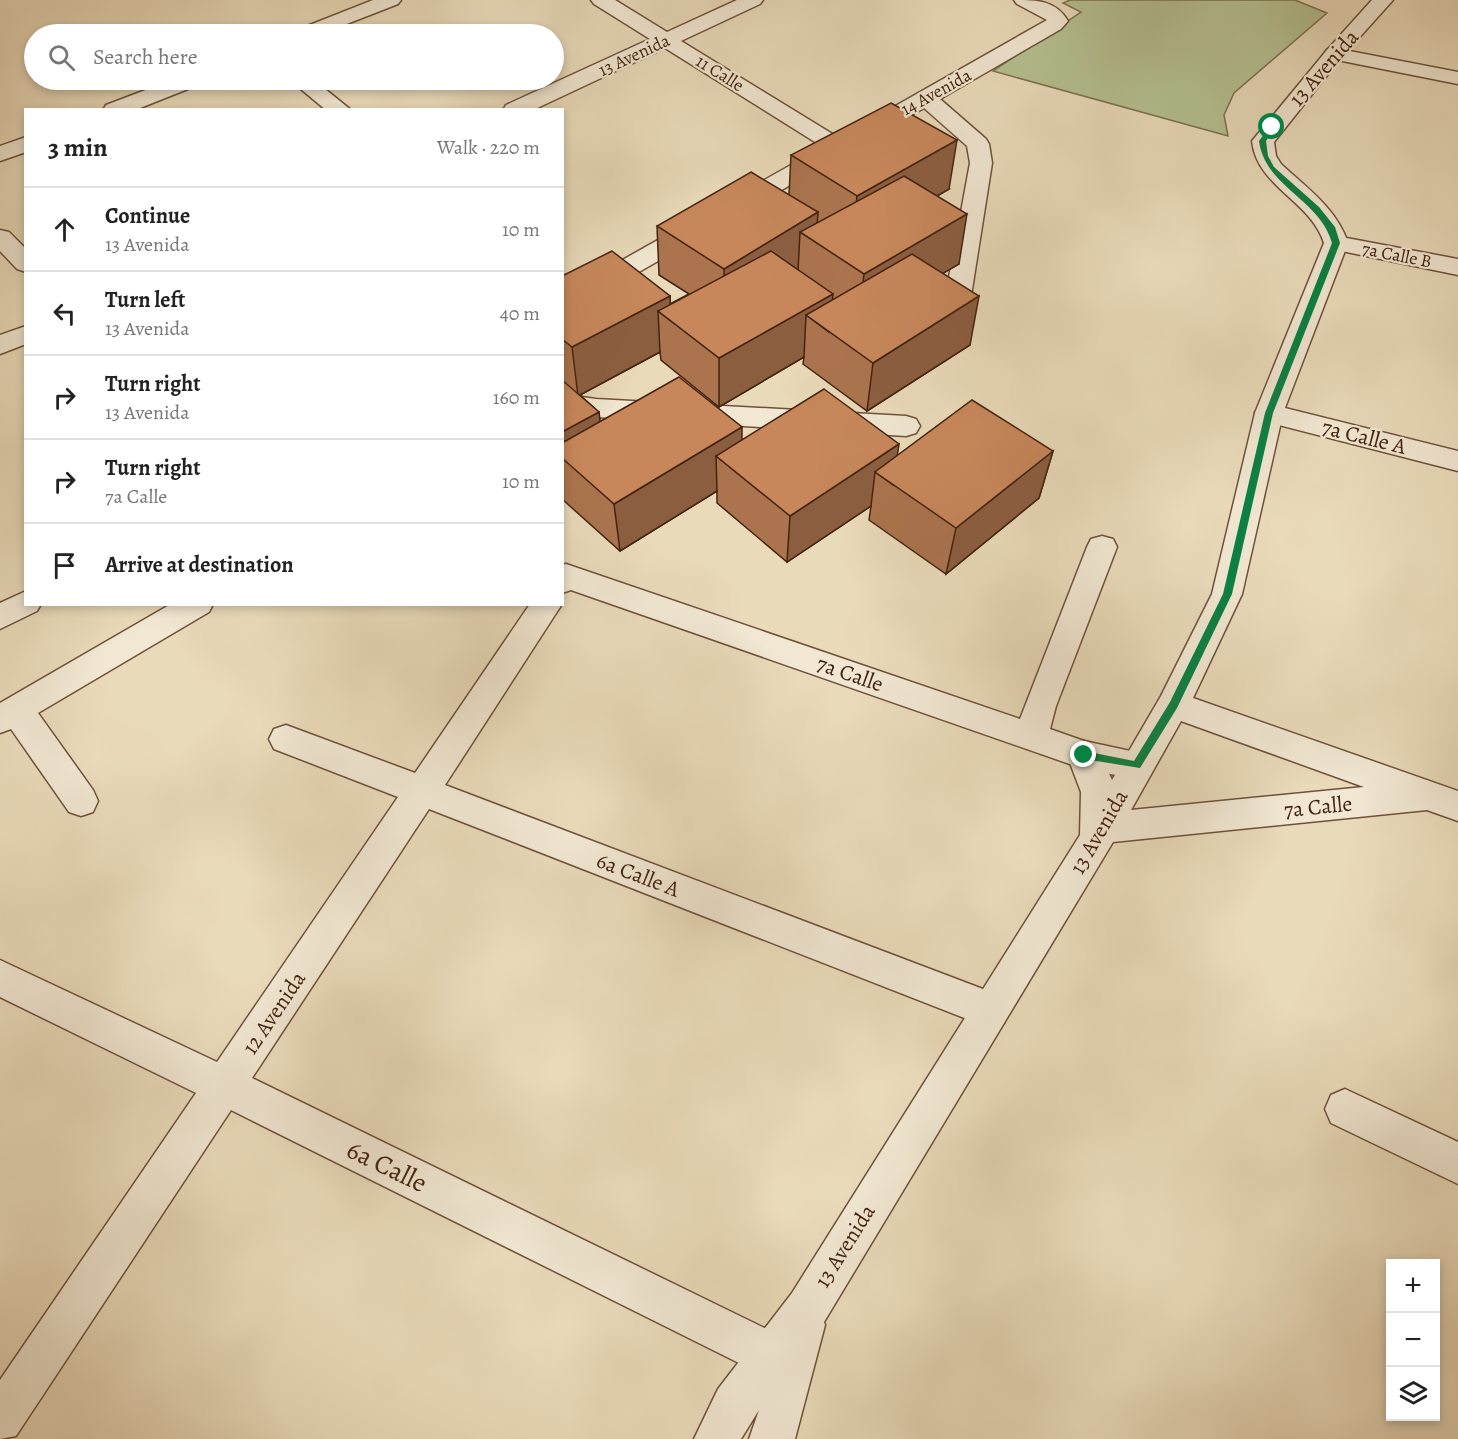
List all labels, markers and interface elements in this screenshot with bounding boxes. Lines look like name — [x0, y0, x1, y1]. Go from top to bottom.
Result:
street label: 13 Avenida — [1282, 22, 1366, 113]
search box — [24, 24, 564, 90]
street label: 13 Avenida — [594, 28, 674, 82]
icon: search — [45, 41, 78, 74]
text: Search here — [93, 42, 198, 72]
street label: 11 Calle — [691, 49, 749, 97]
street label: 14 Avenida — [897, 63, 976, 121]
route start — [1258, 113, 1284, 139]
text: 3 min — [48, 130, 108, 165]
text: Walk · 220 m — [437, 134, 540, 161]
text: Continue — [105, 201, 190, 231]
icon: ahead — [48, 213, 81, 246]
text: 10 m — [502, 216, 540, 243]
text: 13 Avenida — [105, 231, 190, 258]
street label: 7a Calle B — [1360, 237, 1434, 273]
text: Turn left — [105, 285, 185, 315]
icon: left — [48, 297, 81, 330]
text: 40 m — [500, 300, 540, 327]
text: 13 Avenida — [105, 315, 190, 342]
text: Turn right — [105, 369, 201, 399]
icon: right — [48, 381, 81, 414]
text: 160 m — [493, 384, 540, 411]
text: 13 Avenida — [105, 399, 190, 426]
street label: 7a Calle A — [1319, 412, 1410, 462]
text: Turn right — [105, 453, 201, 483]
icon: right — [48, 465, 81, 498]
text: 10 m — [502, 468, 540, 495]
text: 7a Calle — [105, 483, 167, 510]
icon: arrive — [48, 549, 81, 582]
text: Arrive at destination — [105, 550, 294, 580]
street label: 7a Calle — [813, 649, 887, 699]
route end — [1070, 741, 1096, 767]
street label: 13 Avenida — [1063, 784, 1136, 880]
street label: 7a Calle — [1282, 789, 1354, 825]
street label: 6a Calle A — [592, 845, 685, 905]
street label: 12 Avenida — [235, 965, 313, 1061]
street label: 6a Calle — [341, 1131, 433, 1201]
street label: 13 Avenida — [808, 1198, 883, 1293]
map controls — [1386, 1259, 1440, 1421]
button: + — [1386, 1259, 1440, 1313]
button: − — [1386, 1313, 1440, 1367]
button: layers — [1386, 1367, 1440, 1421]

